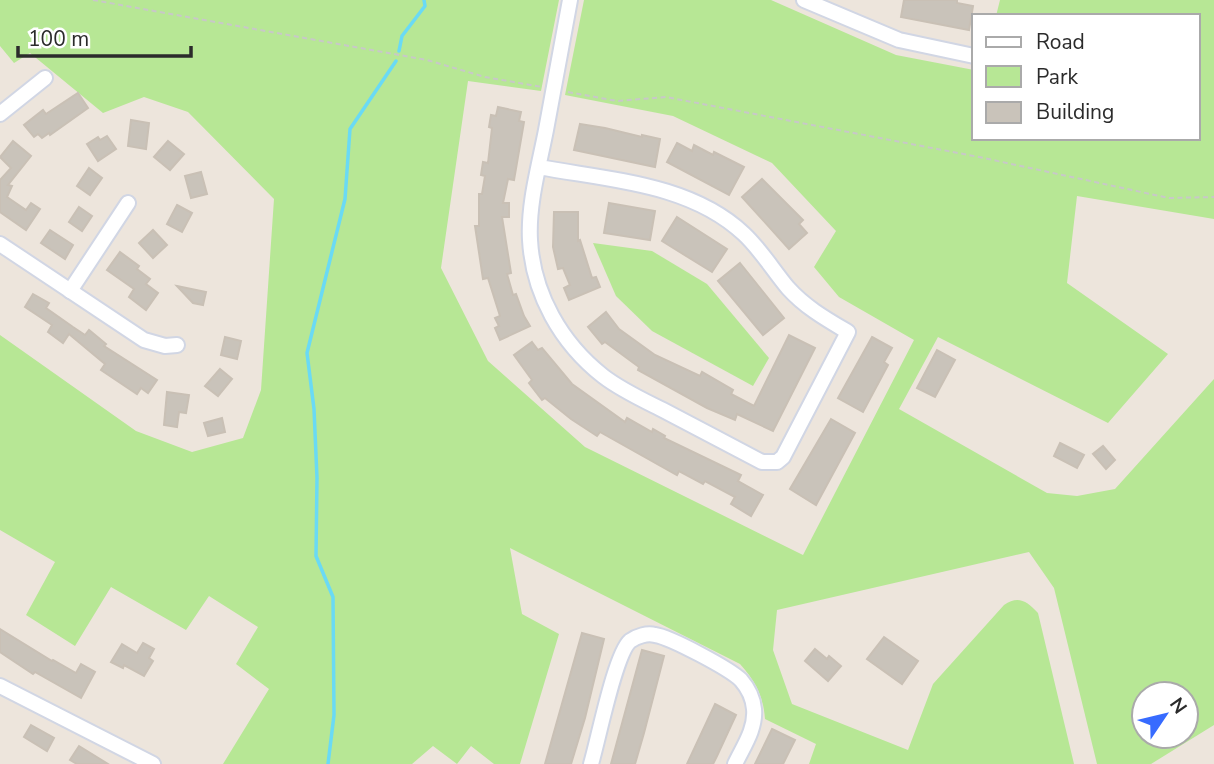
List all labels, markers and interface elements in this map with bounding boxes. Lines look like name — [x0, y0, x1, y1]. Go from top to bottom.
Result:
scale bar — [18, 14, 191, 58]
legend — [972, 14, 1200, 140]
text: 100 m — [28, 25, 89, 53]
text: Road — [1036, 28, 1085, 56]
text: Park — [1036, 63, 1078, 91]
text: Building — [1036, 98, 1114, 126]
north arrow — [1130, 680, 1200, 750]
text: N — [1163, 693, 1193, 719]

